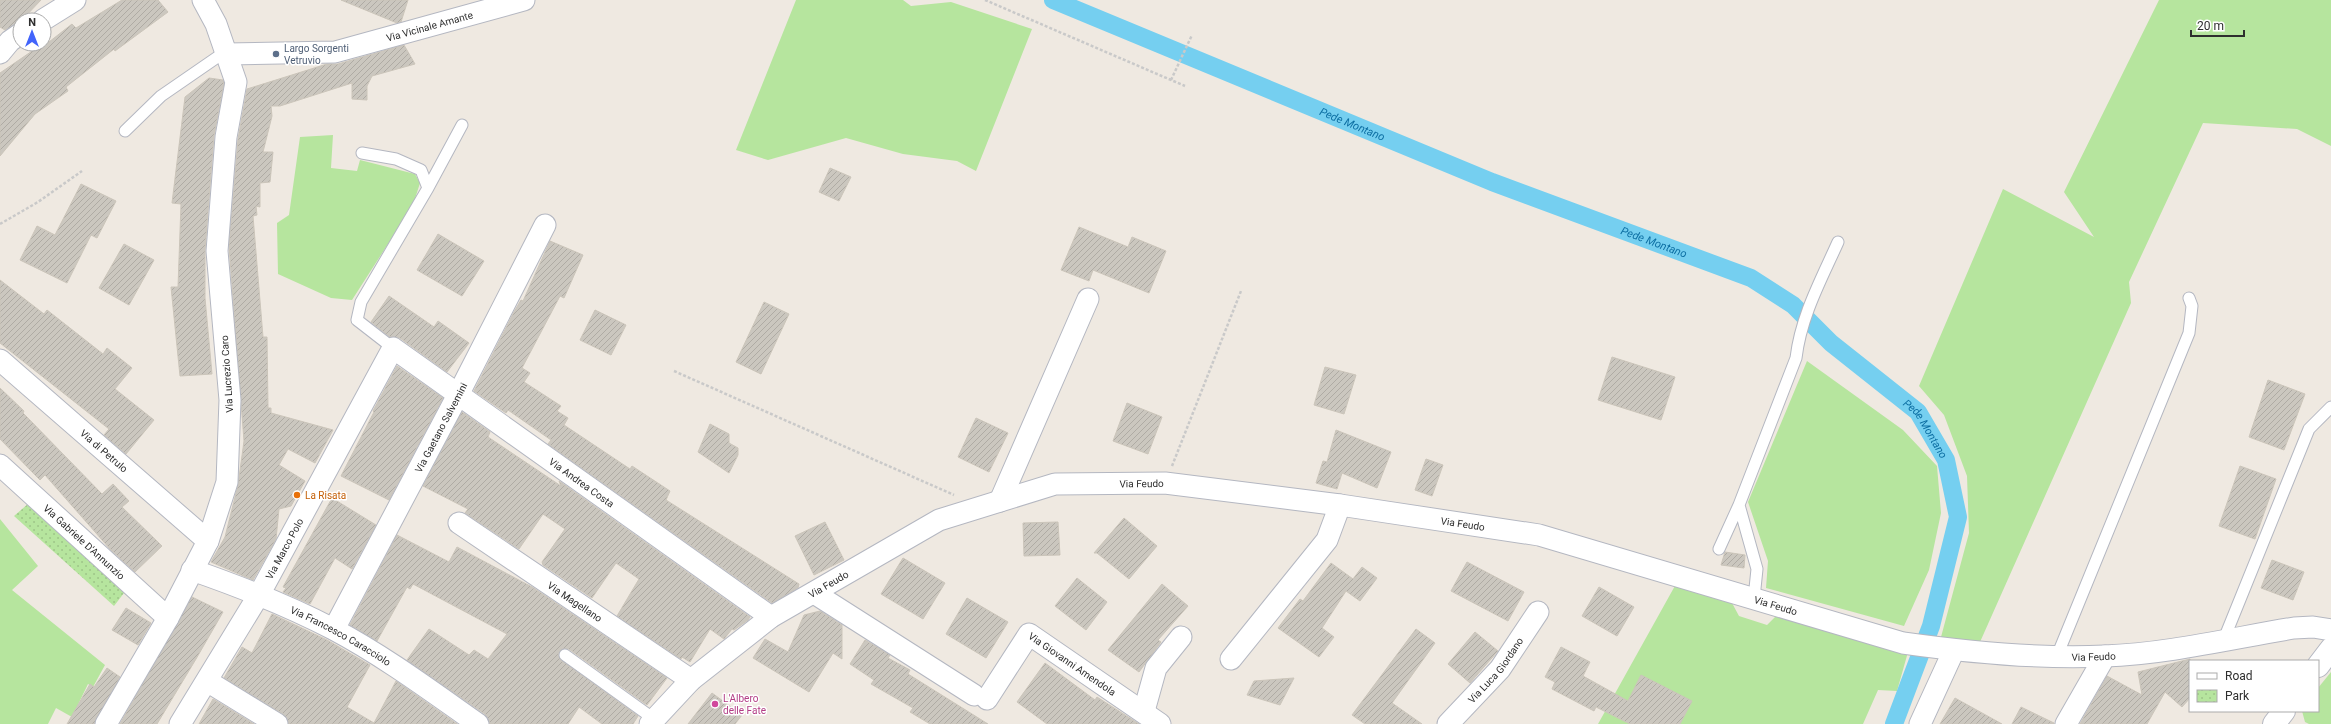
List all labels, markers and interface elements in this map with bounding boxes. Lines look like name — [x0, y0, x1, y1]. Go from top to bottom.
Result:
street label: Via Vicinale Amante — [385, 9, 474, 43]
north arrow — [12, 12, 52, 52]
scale bar — [2191, 12, 2244, 38]
text: N — [28, 16, 36, 29]
text: 20 m — [2197, 19, 2224, 33]
place label: Largo Sorgenti Vetruvio — [284, 43, 349, 66]
marker: Largo Sorgenti Vetruvio — [271, 49, 281, 59]
water label: Pede Montano — [1318, 105, 1387, 143]
water label: Pede Montano — [1619, 224, 1689, 260]
street label: Via Lucrezio Caro — [219, 335, 235, 413]
street label: Via Gaetano Salvemini — [412, 381, 469, 474]
water label: Pede Montano — [1901, 396, 1950, 461]
street label: Via di Petrulo — [78, 427, 130, 474]
street label: Via Andrea Costa — [547, 456, 616, 509]
street label: Via Feudo — [1119, 478, 1164, 489]
marker: La Risata — [292, 490, 302, 500]
place label: La Risata — [305, 490, 346, 501]
street label: Via Gabriele D'Annunzio — [42, 502, 127, 582]
street label: Via Feudo — [1440, 515, 1486, 532]
street label: Via Marco Polo — [263, 516, 305, 581]
street label: Via Feudo — [806, 568, 850, 600]
street label: Via Magellano — [546, 579, 605, 624]
street label: Via Feudo — [1753, 594, 1799, 617]
street label: Via Francesco Caracciolo — [289, 604, 393, 668]
street label: Via Giovanni Amendola — [1027, 630, 1118, 698]
street label: Via Luca Giordano — [1466, 635, 1525, 705]
street label: Via Feudo — [2071, 650, 2116, 662]
legend — [2189, 660, 2319, 712]
text: Road — [2225, 669, 2253, 683]
text: Park — [2225, 689, 2250, 703]
place label: L'Albero delle Fate — [723, 693, 766, 716]
marker: L'Albero delle Fate — [710, 699, 720, 709]

